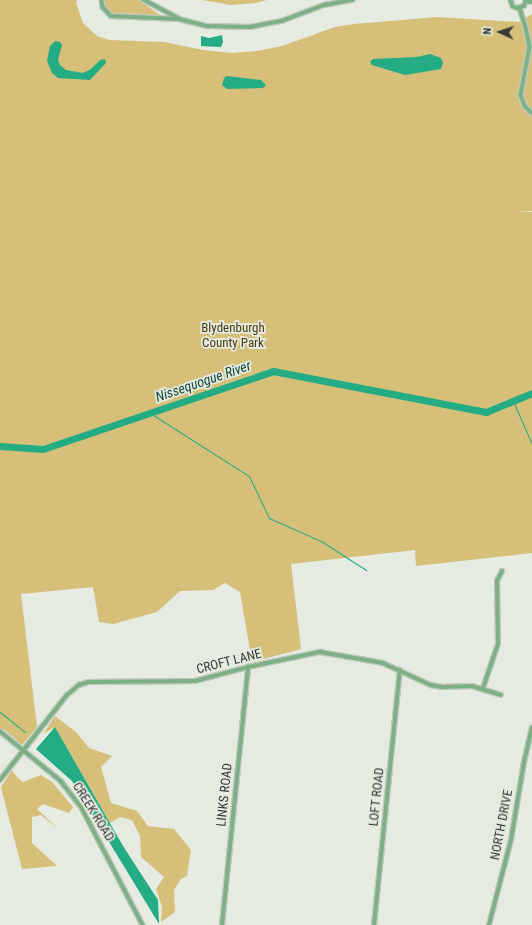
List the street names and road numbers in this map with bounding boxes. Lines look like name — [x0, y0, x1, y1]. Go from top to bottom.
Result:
street label: CROFT LANE — [195, 646, 263, 678]
street label: LINKS ROAD — [214, 762, 236, 828]
street label: LOFT ROAD — [366, 767, 388, 827]
street label: CREEK ROAD — [69, 780, 117, 844]
street label: NORTH DRIVE — [488, 788, 516, 862]

